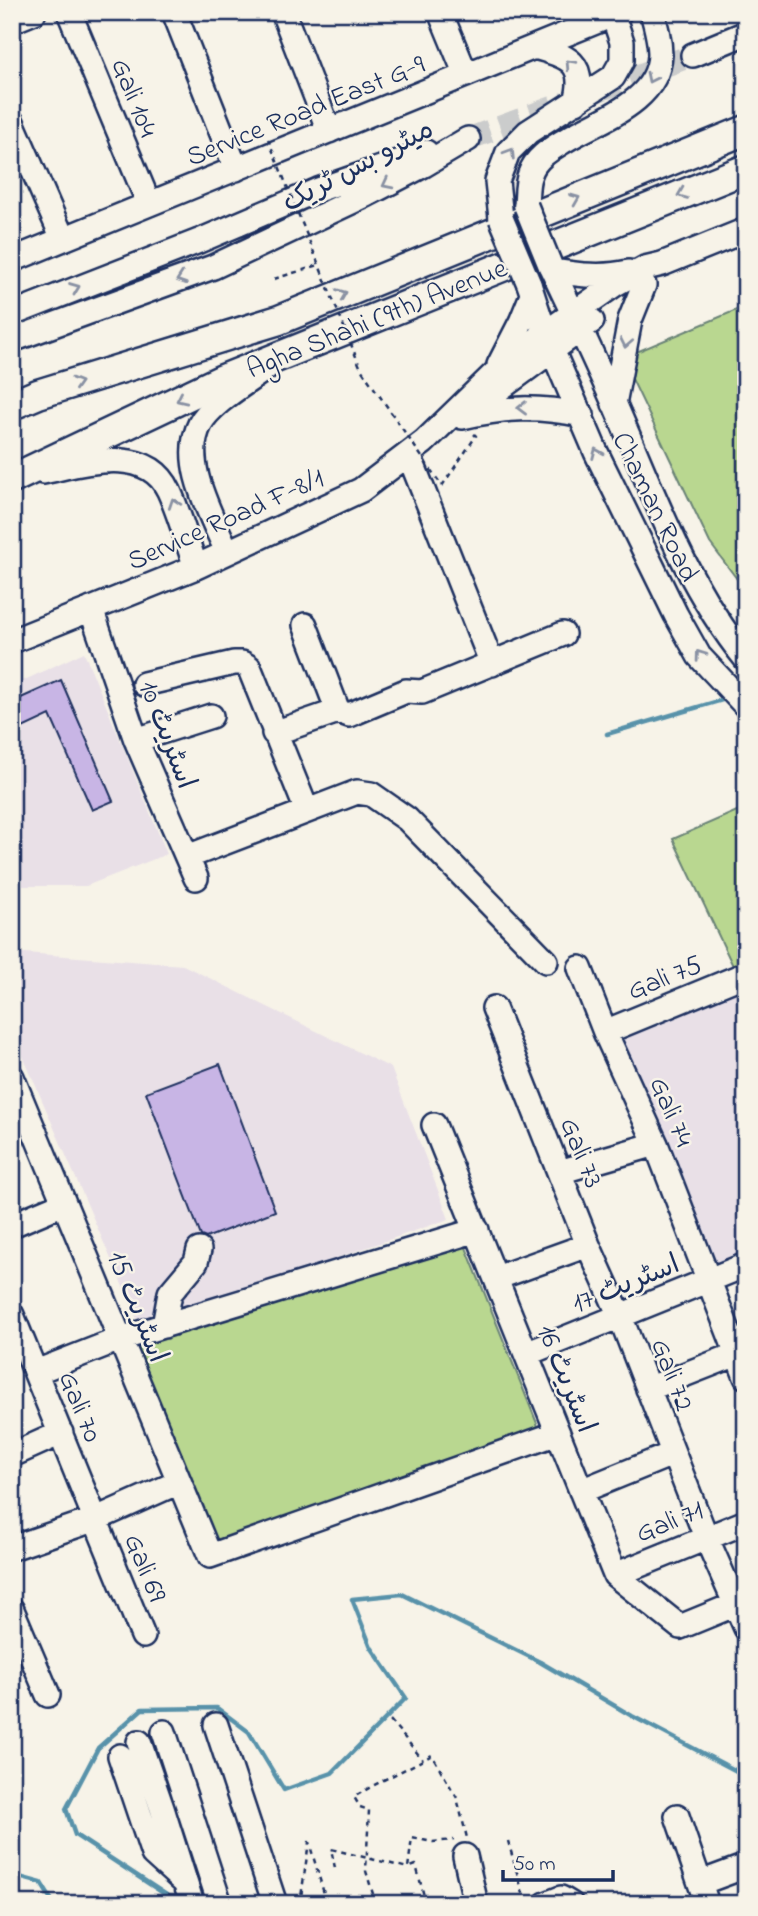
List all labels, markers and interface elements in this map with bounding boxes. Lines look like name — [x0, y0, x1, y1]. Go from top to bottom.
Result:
street label: Service Road East G-9 — [181, 45, 432, 179]
street label: Gali 104 — [98, 53, 167, 144]
one-way arrow — [566, 60, 578, 73]
one-way arrow — [646, 70, 660, 83]
street label: میٹرو بس ٹریک — [276, 110, 442, 224]
one-way arrow — [502, 148, 515, 161]
one-way arrow — [382, 176, 394, 189]
one-way arrow — [677, 186, 689, 200]
one-way arrow — [569, 194, 581, 208]
street label: Agha Shahi (9th) Avenue — [241, 249, 514, 391]
one-way arrow — [175, 271, 187, 285]
one-way arrow — [69, 282, 81, 296]
one-way arrow — [335, 288, 347, 302]
one-way arrow — [619, 337, 634, 349]
one-way arrow — [70, 376, 82, 391]
one-way arrow — [176, 391, 188, 405]
one-way arrow — [516, 400, 526, 416]
street label: Chaman Road — [600, 426, 708, 590]
one-way arrow — [591, 448, 605, 460]
street label: Service Road F-8/1 — [121, 459, 332, 583]
one-way arrow — [168, 497, 182, 509]
one-way arrow — [696, 651, 708, 663]
street label: اسٹریٹ 10 — [126, 675, 205, 796]
street label: Gali 75 — [622, 946, 709, 1013]
street label: Gali 74 — [637, 1071, 703, 1154]
street label: Gali 73 — [547, 1112, 612, 1195]
street label: اسٹریٹ 15 — [95, 1245, 177, 1369]
street label: اسٹریٹ 17 — [566, 1245, 686, 1325]
street label: اسٹریٹ 16 — [524, 1319, 605, 1440]
street label: Gali 72 — [638, 1333, 703, 1418]
street label: Gali 70 — [46, 1366, 111, 1449]
street label: Gali 71 — [630, 1491, 710, 1555]
street label: Gali 69 — [112, 1528, 176, 1609]
scale bar — [503, 1839, 613, 1883]
text: 50 m — [513, 1850, 556, 1880]

